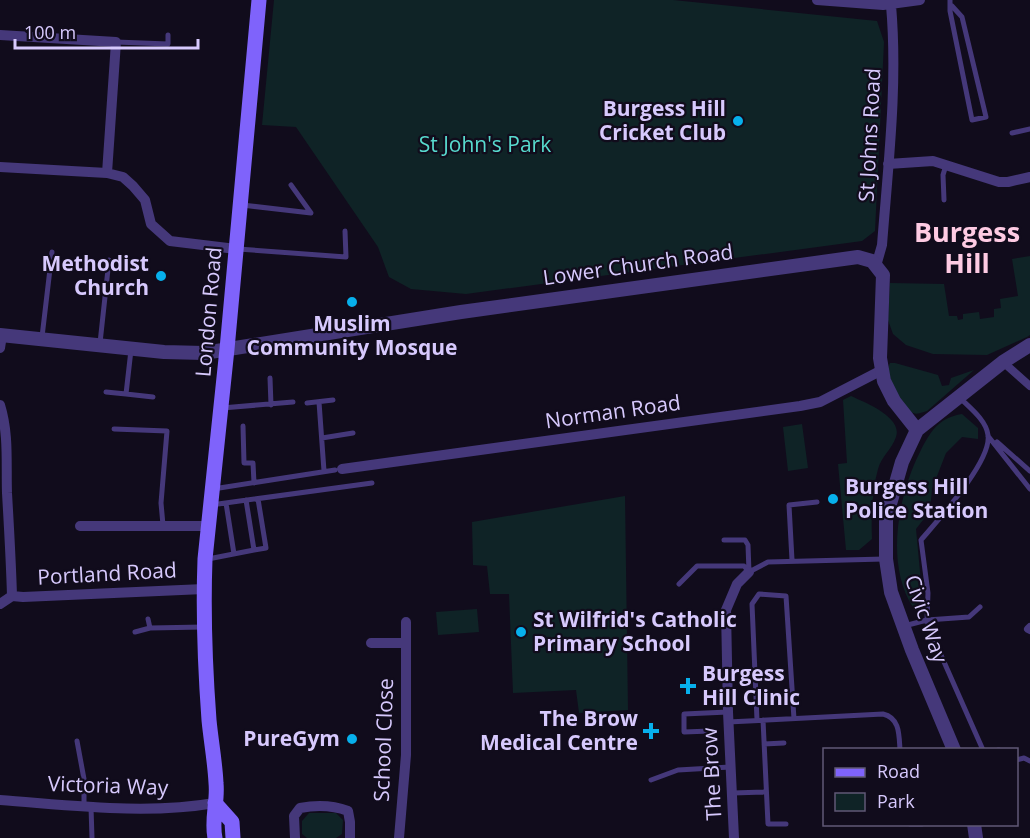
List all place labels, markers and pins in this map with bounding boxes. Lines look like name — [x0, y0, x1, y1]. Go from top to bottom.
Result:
place label: Burgess Hill Cricket Club — [599, 94, 726, 146]
marker: Burgess Hill Cricket Club — [731, 114, 745, 128]
place label: Methodist Church — [42, 249, 149, 301]
marker: Methodist Church — [154, 269, 168, 283]
marker: Muslim Community Mosque — [345, 295, 359, 309]
place label: Muslim Community Mosque — [247, 309, 457, 361]
place label: Burgess Hill Police Station — [845, 472, 988, 524]
marker: Burgess Hill Police Station — [826, 492, 840, 506]
place label: St Wilfrid's Catholic Primary School — [533, 605, 737, 657]
marker: St Wilfrid's Catholic Primary School — [514, 625, 528, 639]
place label: Burgess Hill Clinic — [702, 659, 800, 711]
marker: Burgess Hill Clinic — [679, 677, 697, 695]
place label: The Brow Medical Centre — [480, 704, 638, 756]
marker: The Brow Medical Centre — [642, 722, 660, 740]
place label: PureGym — [243, 724, 340, 752]
marker: PureGym — [345, 732, 359, 746]

